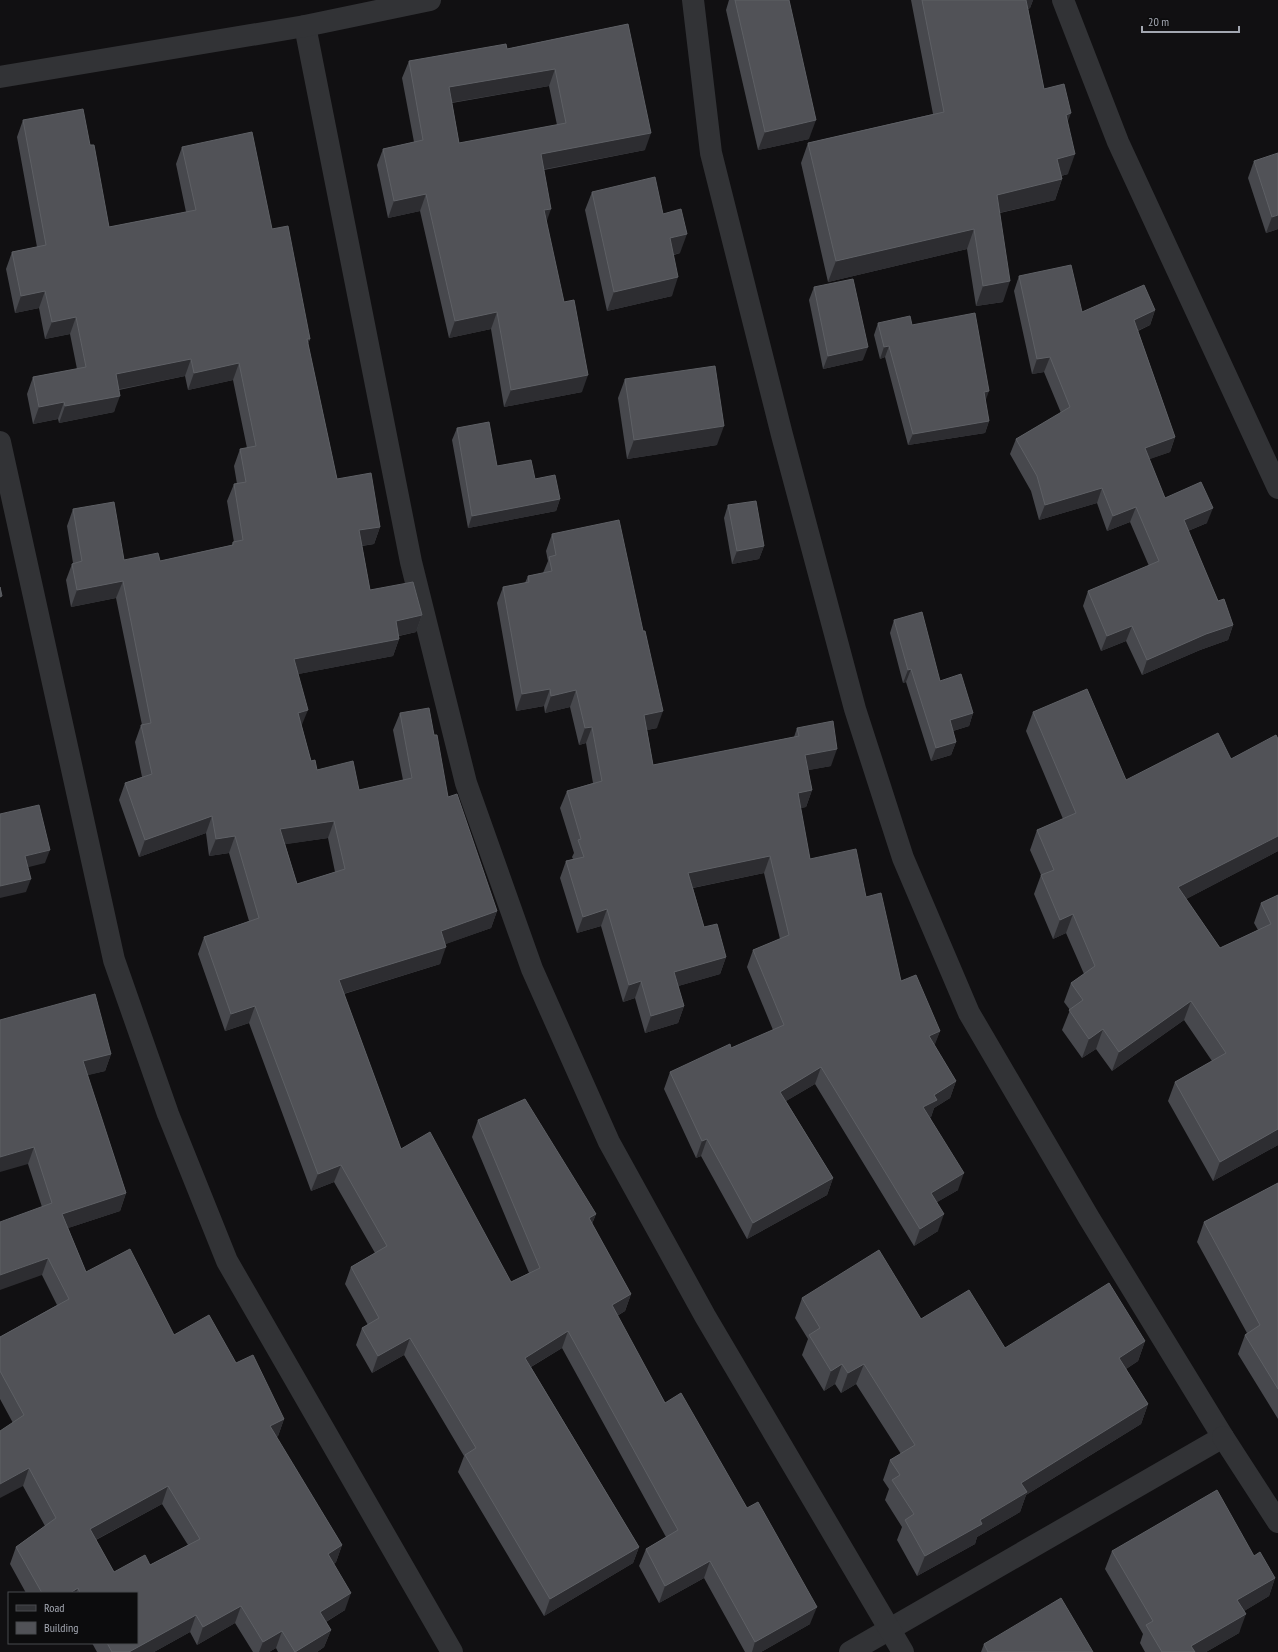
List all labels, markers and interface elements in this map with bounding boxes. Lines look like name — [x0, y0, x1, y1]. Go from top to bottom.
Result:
scale bar — [1142, 8, 1239, 34]
text: 20 m — [1148, 14, 1169, 29]
legend — [8, 1592, 138, 1644]
text: Road — [44, 1600, 64, 1615]
text: Building — [44, 1620, 79, 1635]

